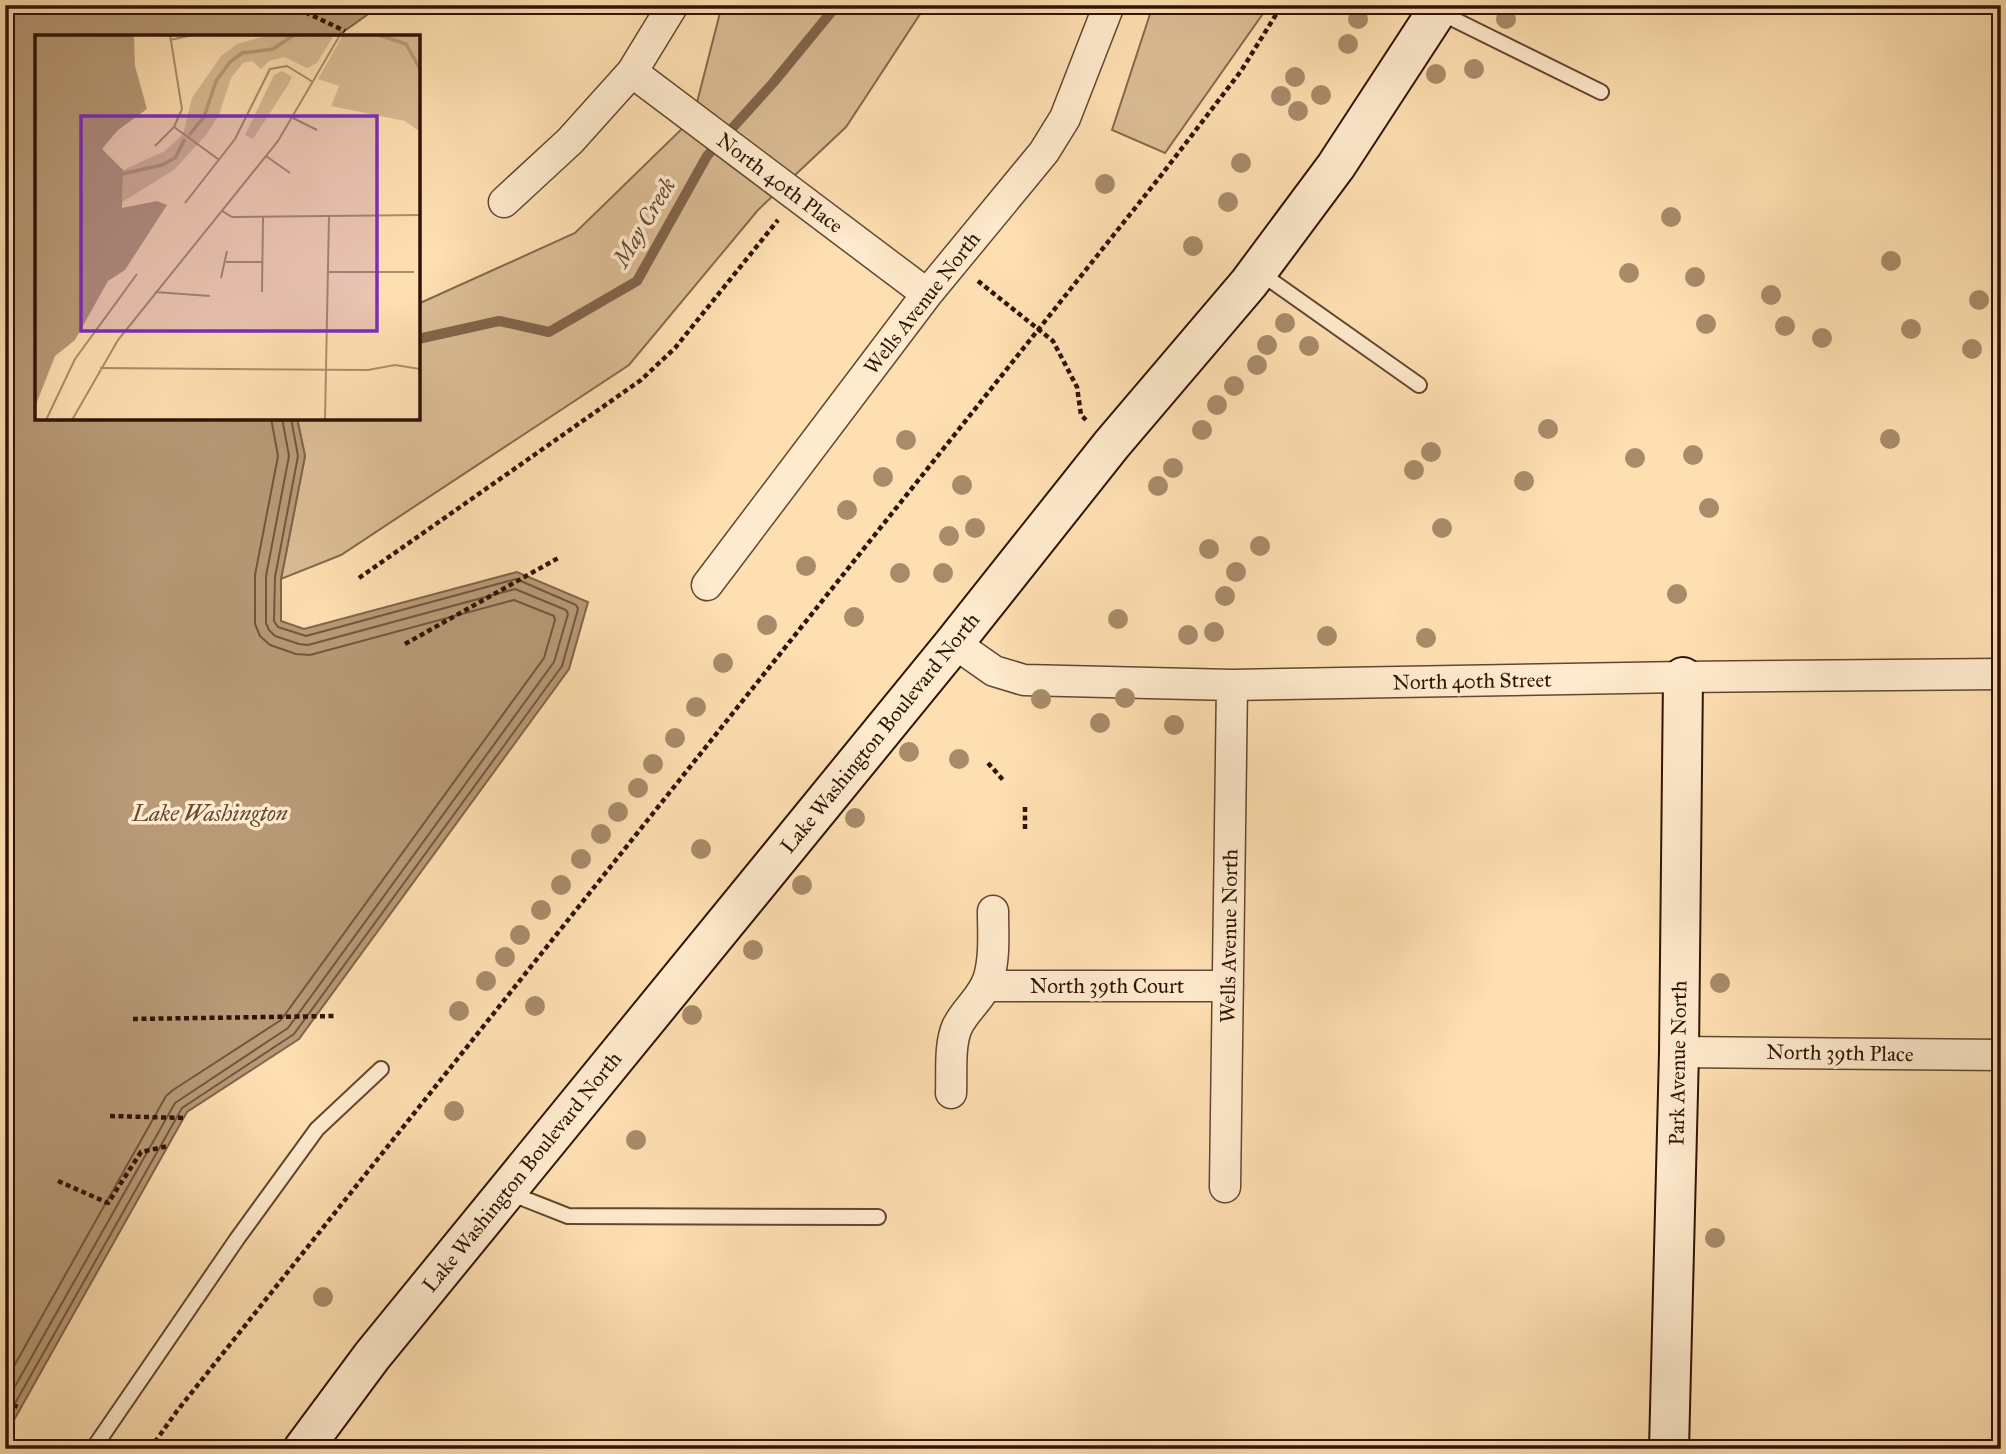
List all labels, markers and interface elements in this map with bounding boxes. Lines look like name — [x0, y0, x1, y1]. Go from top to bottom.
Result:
inset map — [35, 35, 420, 420]
street label: North 40th Place — [712, 127, 848, 239]
water label: May Creek — [605, 172, 681, 273]
street label: Wells Avenue North — [858, 226, 986, 380]
street label: Lake Washington Boulevard North — [775, 607, 985, 859]
street label: North 40th Street — [1392, 667, 1552, 695]
water label: Lake Washington — [131, 799, 288, 827]
street label: Wells Avenue North — [1214, 848, 1244, 1023]
street label: North 39th Court — [1030, 973, 1185, 999]
street label: Park Avenue North — [1664, 980, 1692, 1146]
street label: North 39th Place — [1766, 1039, 1914, 1067]
street label: Lake Washington Boulevard North — [417, 1046, 627, 1298]

